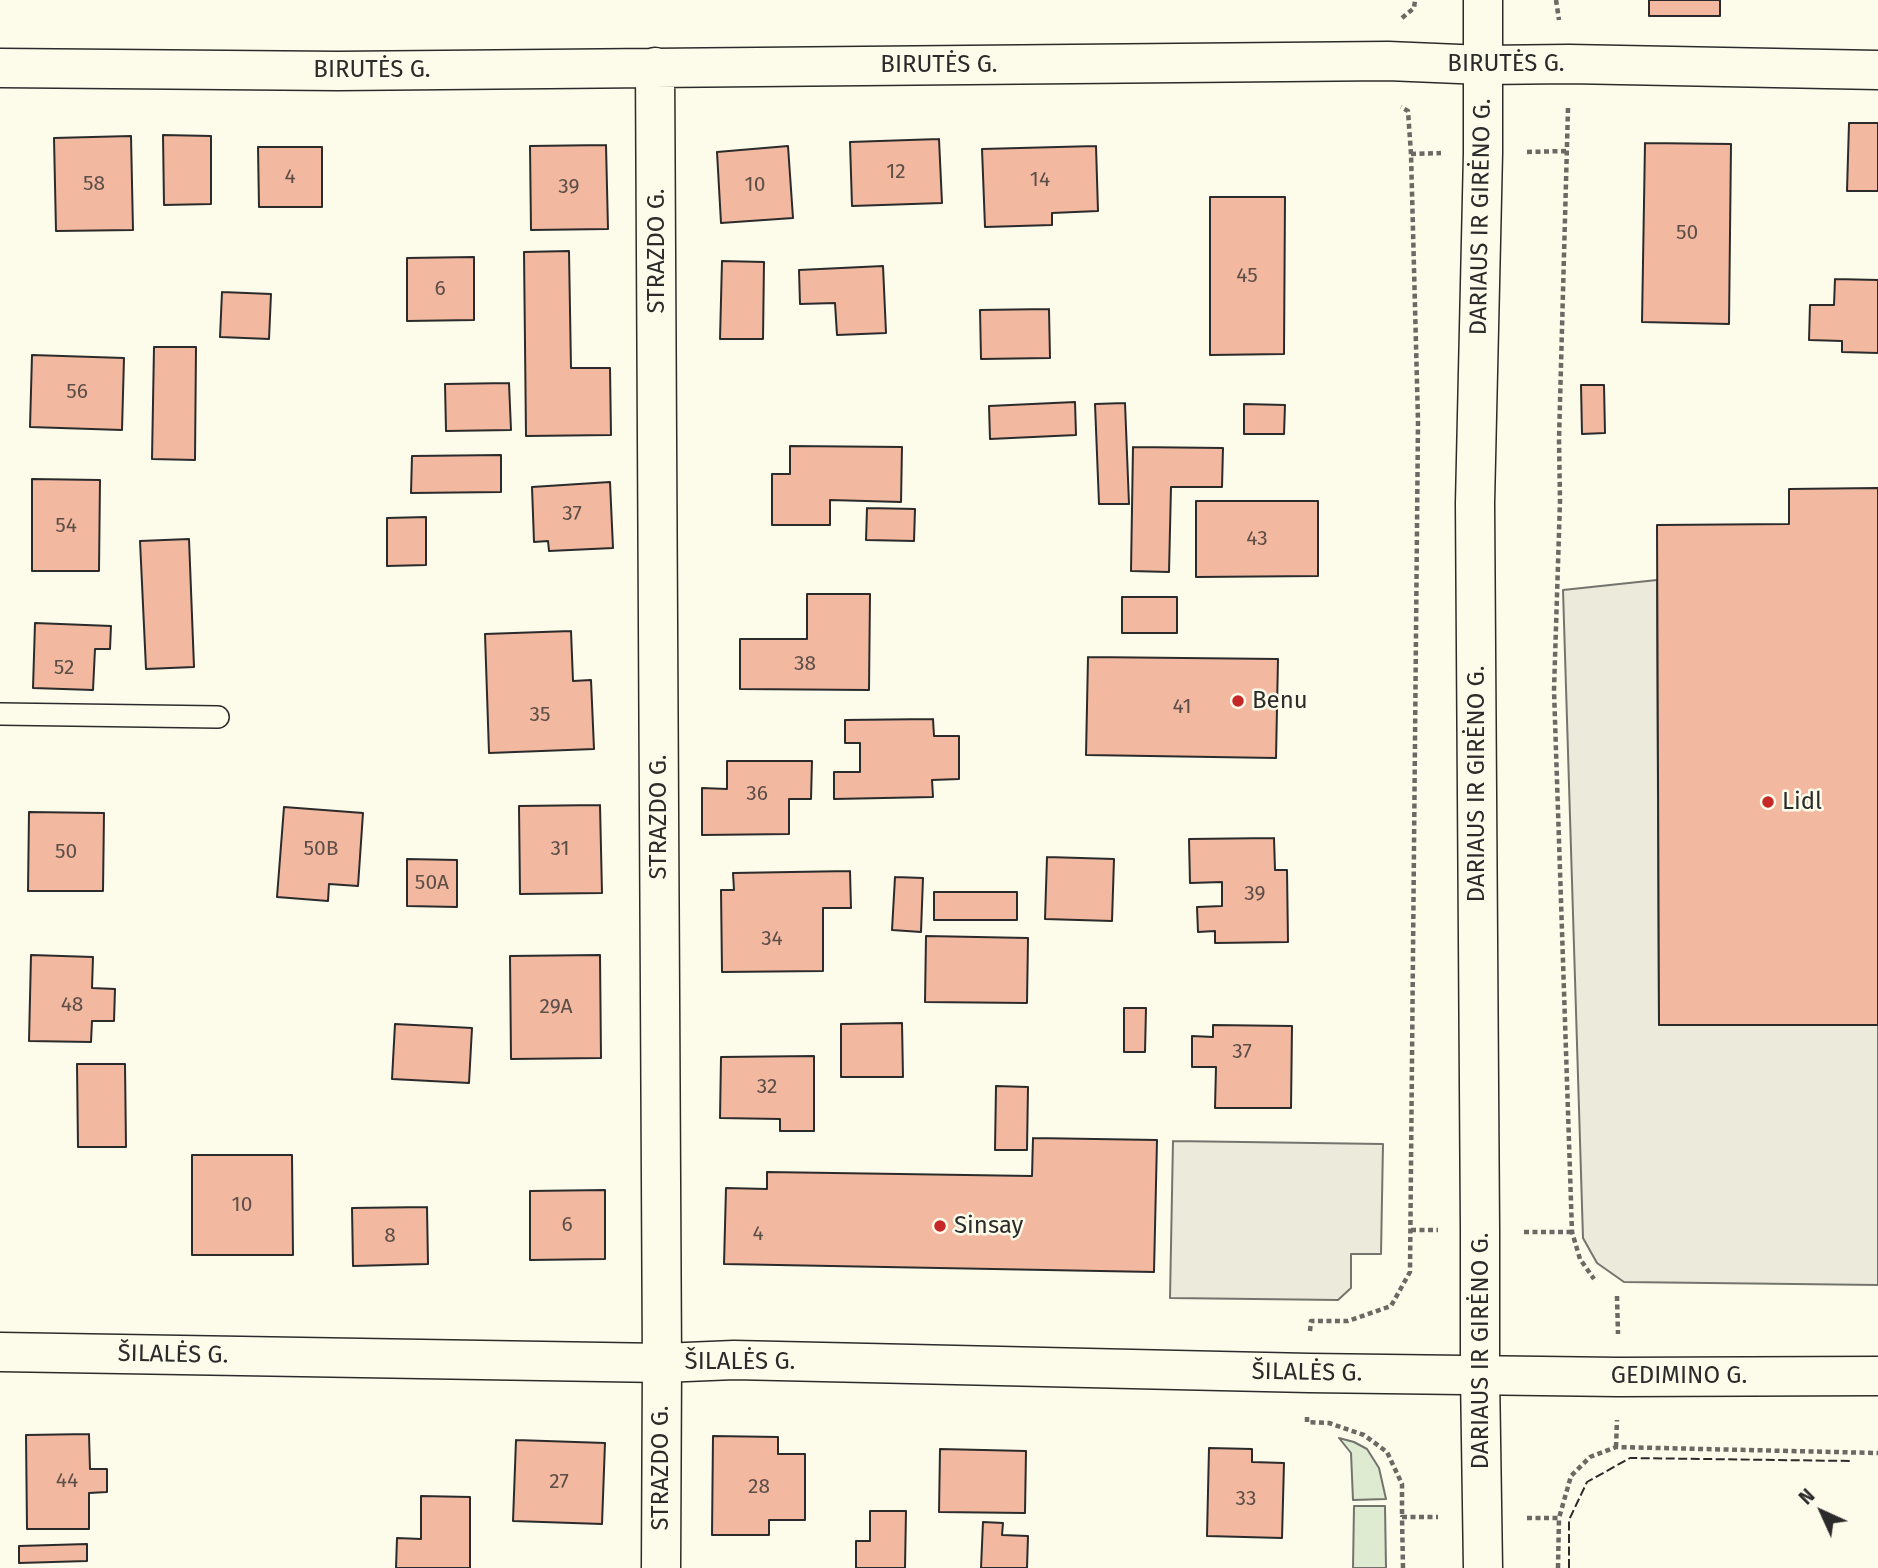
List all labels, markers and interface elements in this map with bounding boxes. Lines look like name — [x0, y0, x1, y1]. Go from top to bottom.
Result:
street label: BIRUTĖS G. — [1447, 50, 1565, 78]
street label: BIRUTĖS G. — [880, 51, 998, 79]
street label: BIRUTĖS G. — [313, 56, 431, 84]
street label: DARIAUS IR GIRĖNO G. — [1465, 98, 1497, 336]
house number: 12 — [886, 159, 906, 185]
house number: 4 — [284, 164, 296, 190]
house number: 14 — [1030, 167, 1050, 193]
house number: 58 — [83, 171, 105, 197]
house number: 10 — [745, 172, 765, 198]
house number: 39 — [558, 174, 580, 200]
street label: STRAZDO G. — [643, 188, 671, 314]
house number: 50 — [1676, 220, 1698, 246]
house number: 45 — [1236, 263, 1258, 289]
house number: 6 — [434, 276, 446, 302]
house number: 56 — [66, 379, 88, 405]
house number: 37 — [562, 501, 582, 527]
house number: 54 — [55, 513, 77, 539]
house number: 43 — [1246, 526, 1268, 552]
house number: 38 — [794, 651, 816, 677]
house number: 52 — [54, 655, 74, 681]
street label: DARIAUS IR GIRĖNO G. — [1463, 665, 1491, 903]
place label: Benu — [1252, 687, 1308, 715]
marker: Benu — [1230, 693, 1246, 709]
house number: 41 — [1172, 694, 1192, 720]
house number: 35 — [530, 702, 550, 728]
street label: STRAZDO G. — [645, 754, 673, 880]
house number: 36 — [746, 781, 768, 807]
place label: Lidl — [1782, 788, 1822, 816]
marker: Lidl — [1760, 794, 1776, 810]
house number: 50B — [303, 836, 339, 862]
house number: 31 — [550, 836, 570, 862]
house number: 50 — [55, 839, 77, 865]
house number: 50A — [415, 870, 449, 896]
house number: 39 — [1244, 881, 1266, 907]
house number: 34 — [761, 926, 783, 952]
house number: 48 — [61, 992, 83, 1018]
house number: 29A — [539, 994, 573, 1020]
house number: 37 — [1232, 1039, 1252, 1065]
house number: 32 — [757, 1074, 777, 1100]
house number: 10 — [232, 1192, 252, 1218]
house number: 6 — [561, 1212, 573, 1238]
place label: Sinsay — [954, 1212, 1023, 1240]
marker: Sinsay — [932, 1218, 948, 1234]
house number: 4 — [752, 1221, 764, 1247]
house number: 8 — [384, 1223, 396, 1249]
street label: DARIAUS IR GIRĖNO G. — [1467, 1232, 1495, 1470]
street label: ŠILALĖS G. — [117, 1340, 229, 1370]
street label: ŠILALĖS G. — [685, 1348, 795, 1376]
street label: ŠILALĖS G. — [1251, 1358, 1363, 1388]
street label: GEDIMINO G. — [1611, 1362, 1747, 1390]
street label: STRAZDO G. — [647, 1405, 675, 1531]
house number: 44 — [56, 1468, 78, 1494]
house number: 27 — [549, 1469, 569, 1495]
house number: 28 — [748, 1474, 770, 1500]
north arrow — [1787, 1477, 1857, 1547]
text: N — [1794, 1484, 1819, 1509]
house number: 33 — [1236, 1486, 1256, 1512]

